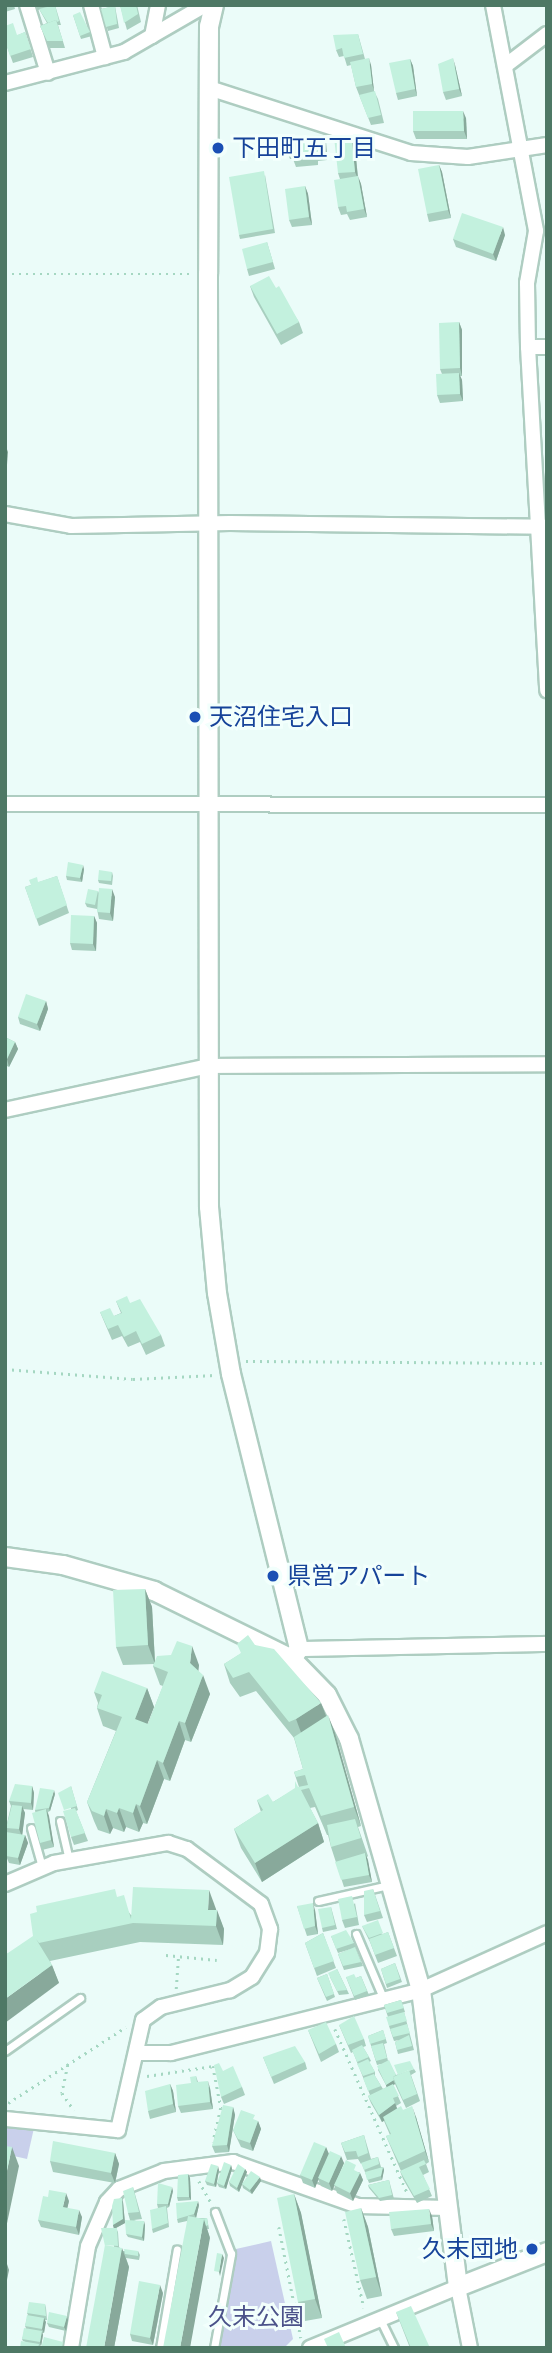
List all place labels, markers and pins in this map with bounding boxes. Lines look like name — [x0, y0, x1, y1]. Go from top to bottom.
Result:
place label: 下田町五丁目 — [232, 134, 376, 162]
marker: 下田町五丁目 — [210, 140, 226, 156]
place label: 天沼住宅入口 — [209, 703, 353, 731]
marker: 天沼住宅入口 — [187, 709, 203, 725]
place label: 県営アパート — [287, 1562, 431, 1590]
marker: 県営アパート — [265, 1568, 281, 1584]
place label: 久末団地 — [422, 2235, 518, 2263]
marker: 久末団地 — [524, 2241, 540, 2257]

